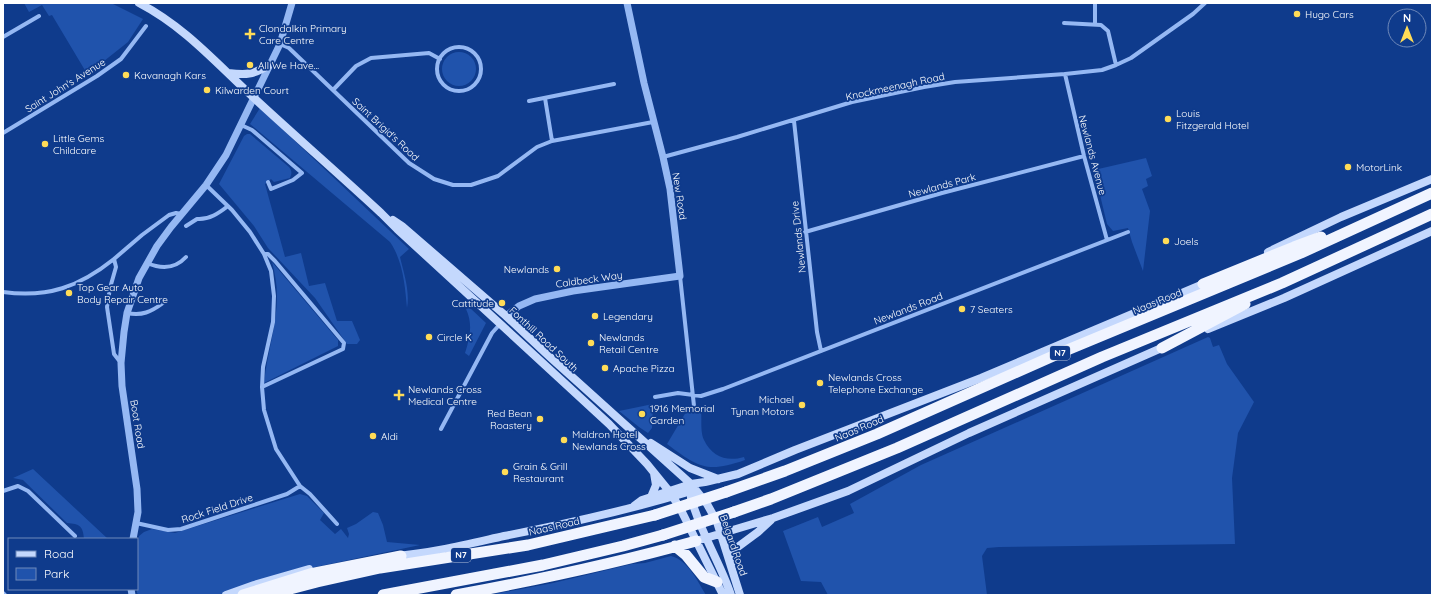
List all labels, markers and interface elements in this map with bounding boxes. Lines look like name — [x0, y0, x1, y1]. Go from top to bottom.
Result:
place label: Hugo Cars — [1305, 8, 1354, 21]
north arrow — [1387, 8, 1427, 48]
marker: Hugo Cars — [1292, 9, 1302, 19]
text: N — [1403, 11, 1411, 25]
place label: Clondalkin Primary Care Centre — [259, 22, 347, 47]
marker: Clondalkin Primary Care Centre — [244, 28, 256, 40]
street label: Saint John's Avenue — [23, 55, 108, 115]
place label: All We Have... — [258, 59, 319, 72]
marker: All We Have... — [245, 60, 255, 70]
place label: Kavanagh Kars — [134, 69, 206, 82]
marker: Kavanagh Kars — [121, 70, 131, 80]
street label: Knockmeenagh Road — [844, 70, 946, 103]
place label: Kilwarden Court — [215, 84, 290, 97]
marker: Kilwarden Court — [202, 85, 212, 95]
street label: Saint Brigid's Road — [349, 95, 422, 164]
place label: Louis Fitzgerald Hotel — [1176, 107, 1249, 132]
street label: Newlands Avenue — [1076, 114, 1110, 197]
marker: Louis Fitzgerald Hotel — [1163, 114, 1173, 124]
place label: Little Gems Childcare — [53, 132, 105, 157]
marker: Little Gems Childcare — [40, 139, 50, 149]
place label: MotorLink — [1356, 161, 1402, 174]
marker: MotorLink — [1343, 162, 1353, 172]
street label: Newlands Park — [907, 170, 977, 201]
street label: New Road — [669, 171, 690, 221]
street label: Newlands Drive — [788, 200, 809, 273]
place label: Joels — [1174, 235, 1199, 248]
marker: Joels — [1161, 236, 1171, 246]
place label: Newlands — [504, 263, 549, 276]
marker: Newlands — [552, 264, 562, 274]
street label: Caldbeck Way — [555, 268, 623, 291]
place label: Top Gear Auto Body Repair Centre — [77, 281, 168, 306]
street label: Naas Road — [1131, 286, 1184, 317]
marker: Top Gear Auto Body Repair Centre — [64, 288, 74, 298]
street label: Newlands Road — [872, 289, 945, 328]
place label: Cattitude — [452, 297, 494, 310]
marker: Cattitude — [497, 298, 507, 308]
place label: 7 Seaters — [970, 303, 1013, 316]
street label: Fonthill Road South — [506, 304, 581, 375]
marker: 7 Seaters — [957, 304, 967, 314]
place label: Legendary — [603, 310, 653, 323]
marker: Legendary — [590, 311, 600, 321]
place label: Circle K — [437, 331, 472, 344]
place label: Newlands Retail Centre — [599, 331, 659, 356]
marker: Circle K — [424, 332, 434, 342]
marker: Newlands Retail Centre — [586, 338, 596, 348]
road number: N7 — [1050, 346, 1070, 360]
place label: Apache Pizza — [613, 362, 675, 375]
marker: Apache Pizza — [600, 363, 610, 373]
place label: Newlands Cross Telephone Exchange — [828, 371, 923, 396]
marker: Newlands Cross Telephone Exchange — [815, 378, 825, 388]
place label: Newlands Cross Medical Centre — [408, 383, 482, 408]
marker: Newlands Cross Medical Centre — [393, 389, 405, 401]
place label: Michael Tynan Motors — [731, 393, 794, 418]
street label: Boot Road — [127, 399, 148, 450]
marker: Michael Tynan Motors — [797, 400, 807, 410]
place label: 1916 Memorial Garden — [650, 402, 715, 427]
place label: Red Bean Roastery — [487, 407, 532, 432]
marker: 1916 Memorial Garden — [637, 409, 647, 419]
street label: Naas Road — [833, 412, 886, 445]
marker: Red Bean Roastery — [535, 414, 545, 424]
place label: Maldron Hotel Newlands Cross — [572, 428, 646, 453]
place label: Aldi — [381, 430, 398, 443]
marker: Aldi — [368, 431, 378, 441]
marker: Maldron Hotel Newlands Cross — [559, 435, 569, 445]
place label: Grain & Grill Restaurant — [513, 460, 567, 485]
marker: Grain & Grill Restaurant — [500, 467, 510, 477]
street label: Rock Field Drive — [180, 491, 255, 526]
street label: Belgard Road — [717, 513, 750, 577]
street label: Naas Road — [527, 514, 581, 539]
legend — [8, 538, 138, 590]
text: Road — [44, 546, 74, 561]
road number: N7 — [451, 548, 471, 562]
text: Park — [44, 566, 69, 581]

